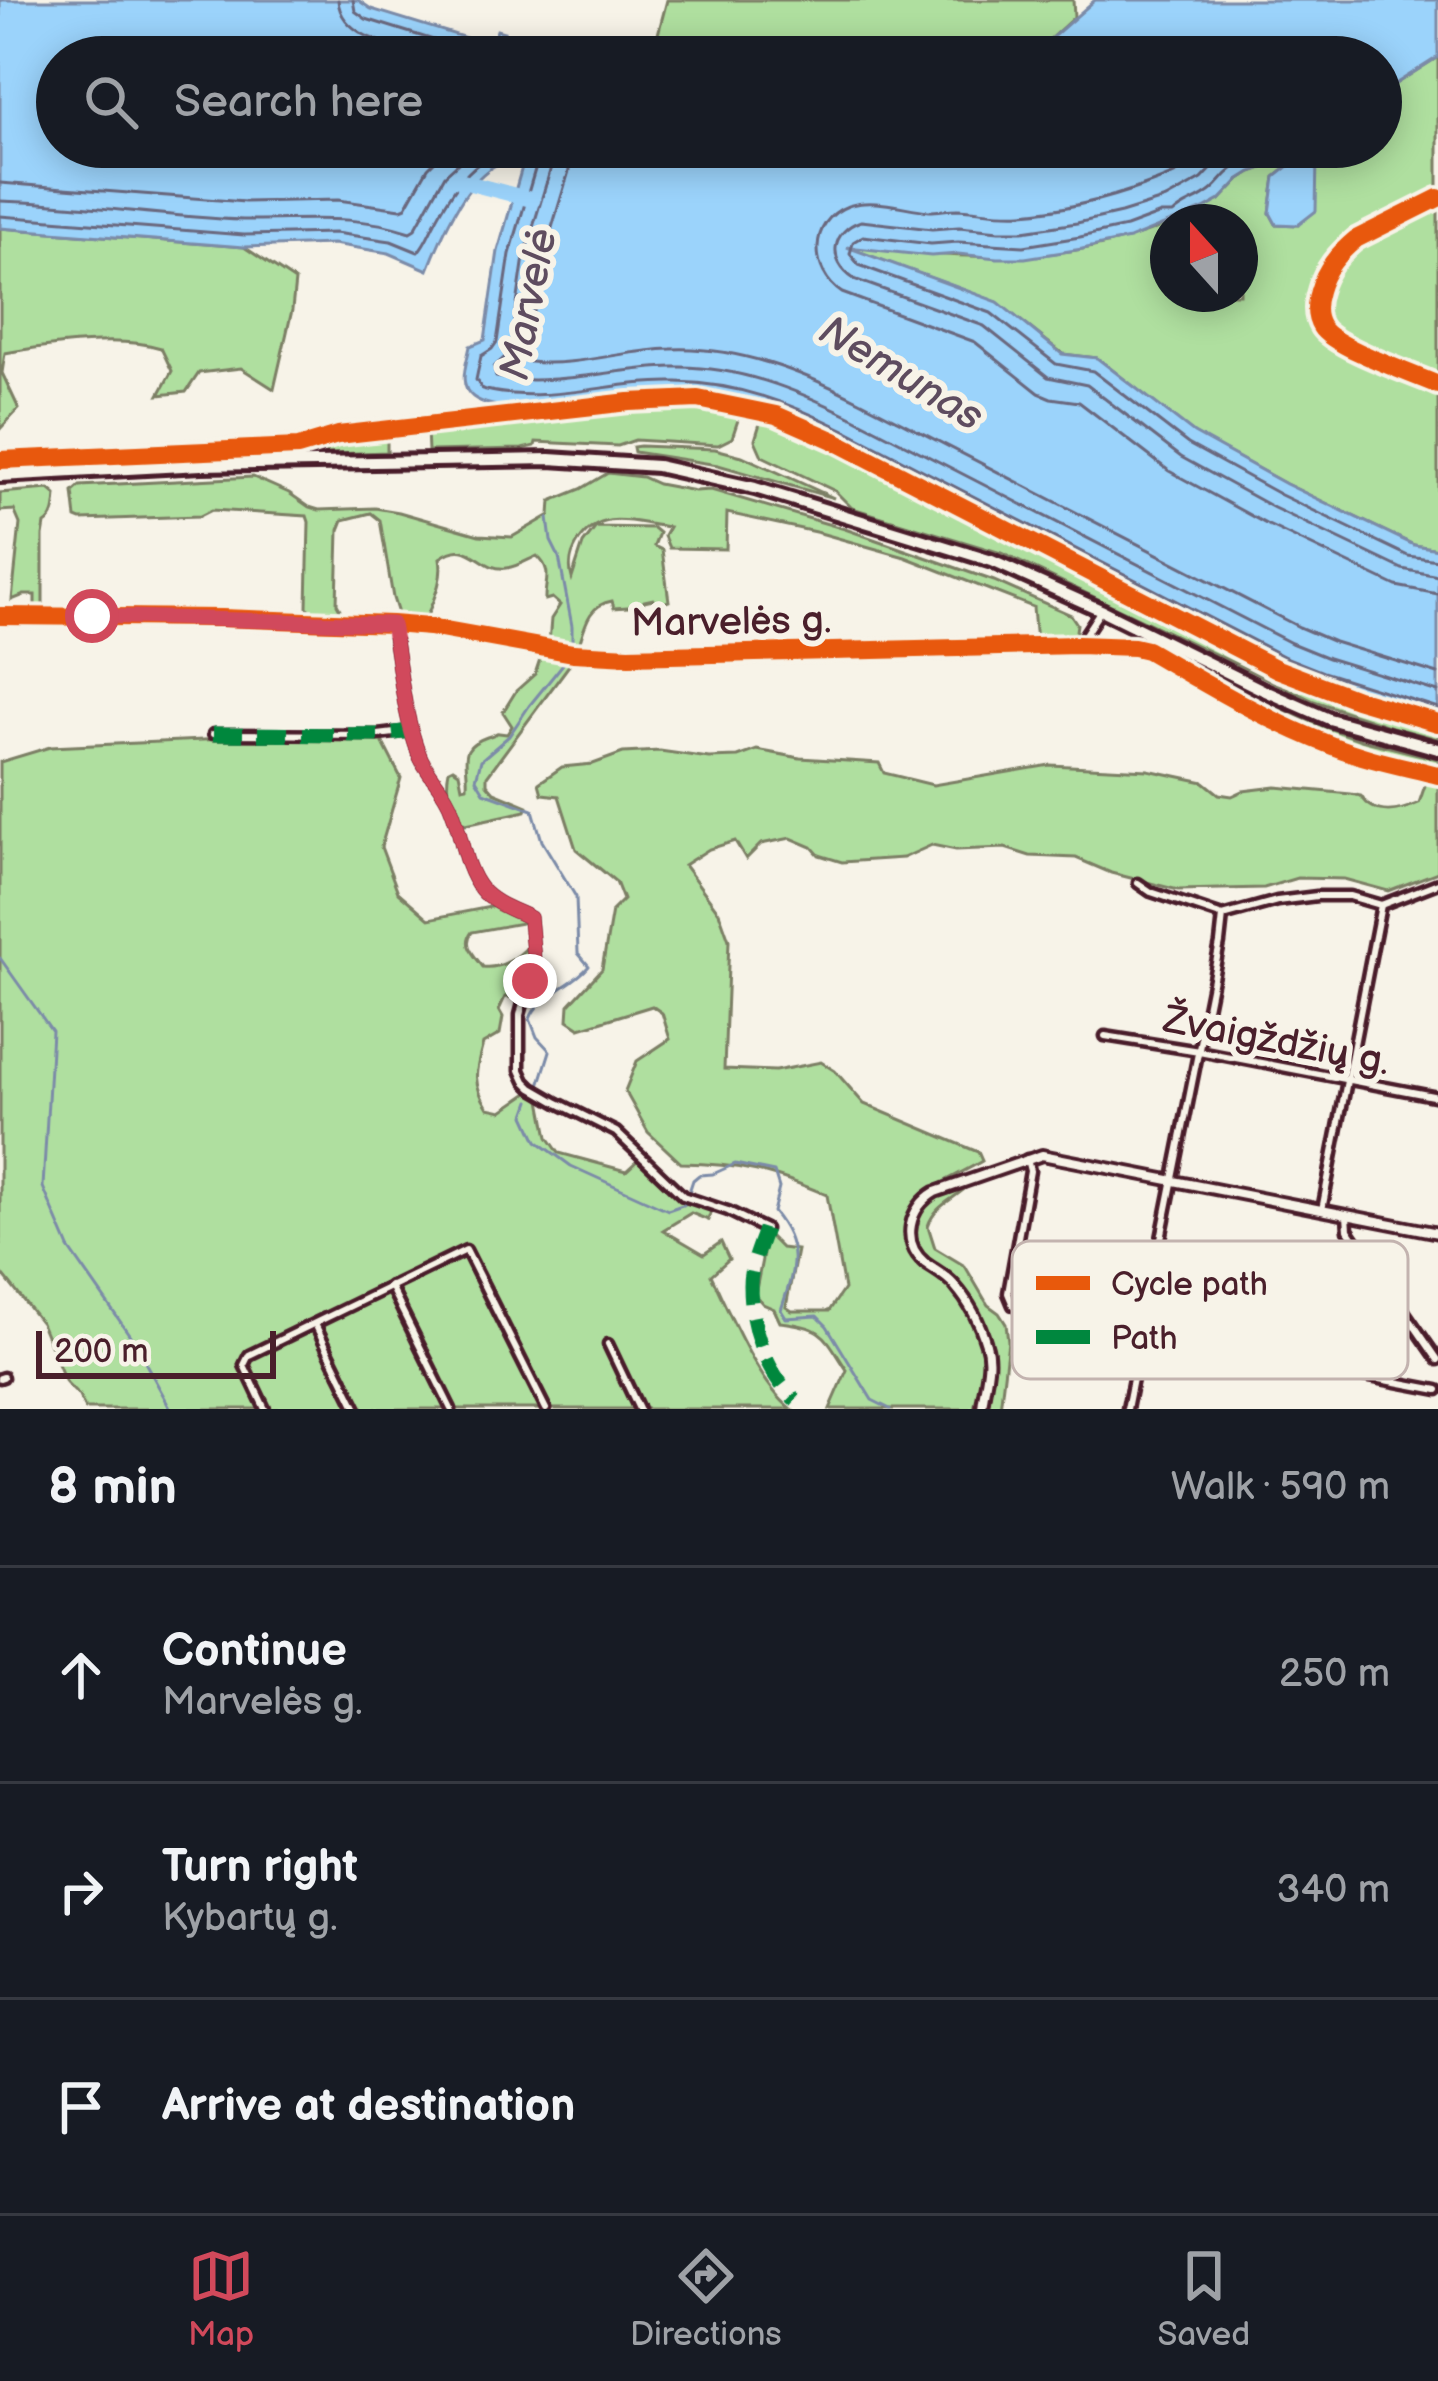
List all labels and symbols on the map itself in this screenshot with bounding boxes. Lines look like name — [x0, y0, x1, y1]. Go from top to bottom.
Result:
north arrow — [1150, 204, 1258, 312]
water label: Marvelė — [490, 224, 569, 385]
water label: Nemunas — [810, 305, 992, 443]
route start — [65, 589, 119, 643]
street label: Marvelės g. — [630, 597, 832, 648]
route end — [503, 954, 557, 1008]
street label: Žvaigždžių g. — [1159, 994, 1394, 1086]
legend — [1012, 1241, 1408, 1379]
text: Cycle path — [1111, 1265, 1268, 1305]
text: Path — [1111, 1319, 1178, 1359]
scale bar — [36, 1325, 276, 1378]

